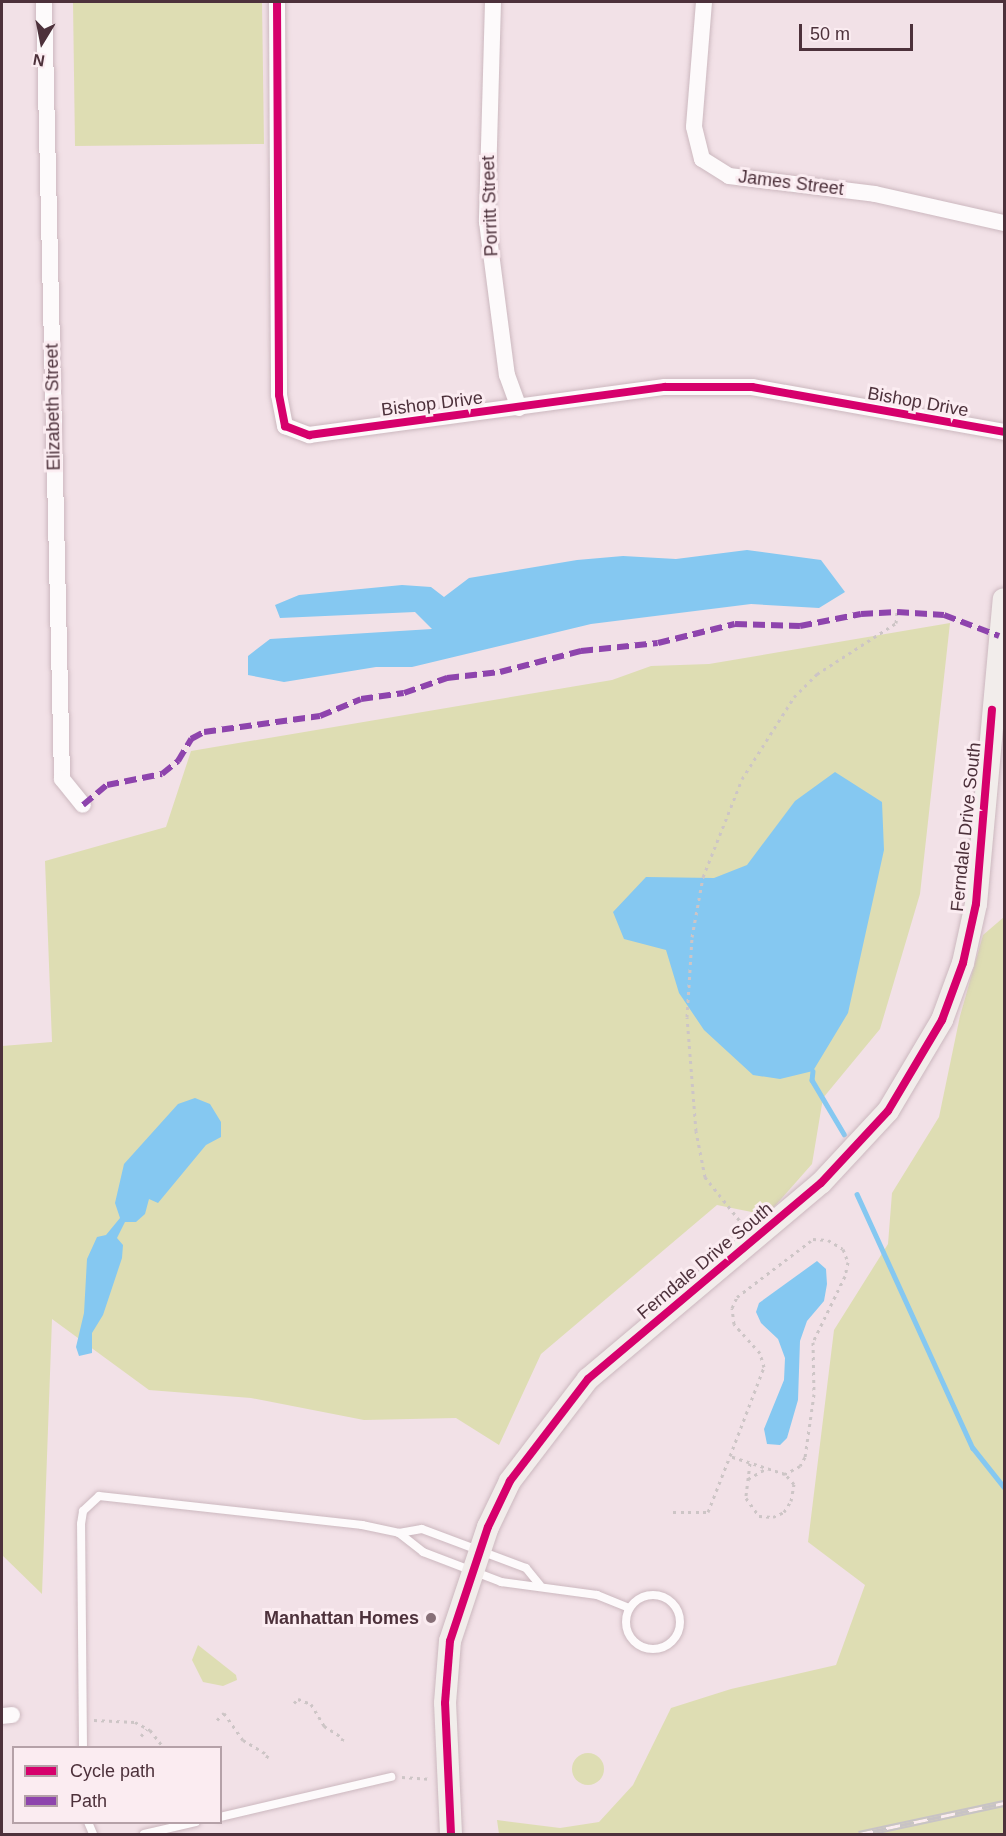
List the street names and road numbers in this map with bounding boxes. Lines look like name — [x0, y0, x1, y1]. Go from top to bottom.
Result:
street label: Porritt Street — [477, 155, 503, 257]
street label: James Street — [737, 166, 845, 200]
street label: Elizabeth Street — [41, 343, 65, 471]
street label: Bishop Drive — [866, 383, 970, 421]
street label: Bishop Drive — [380, 387, 484, 421]
street label: Ferndale Drive South — [946, 741, 986, 913]
street label: Ferndale Drive South — [633, 1198, 777, 1324]

